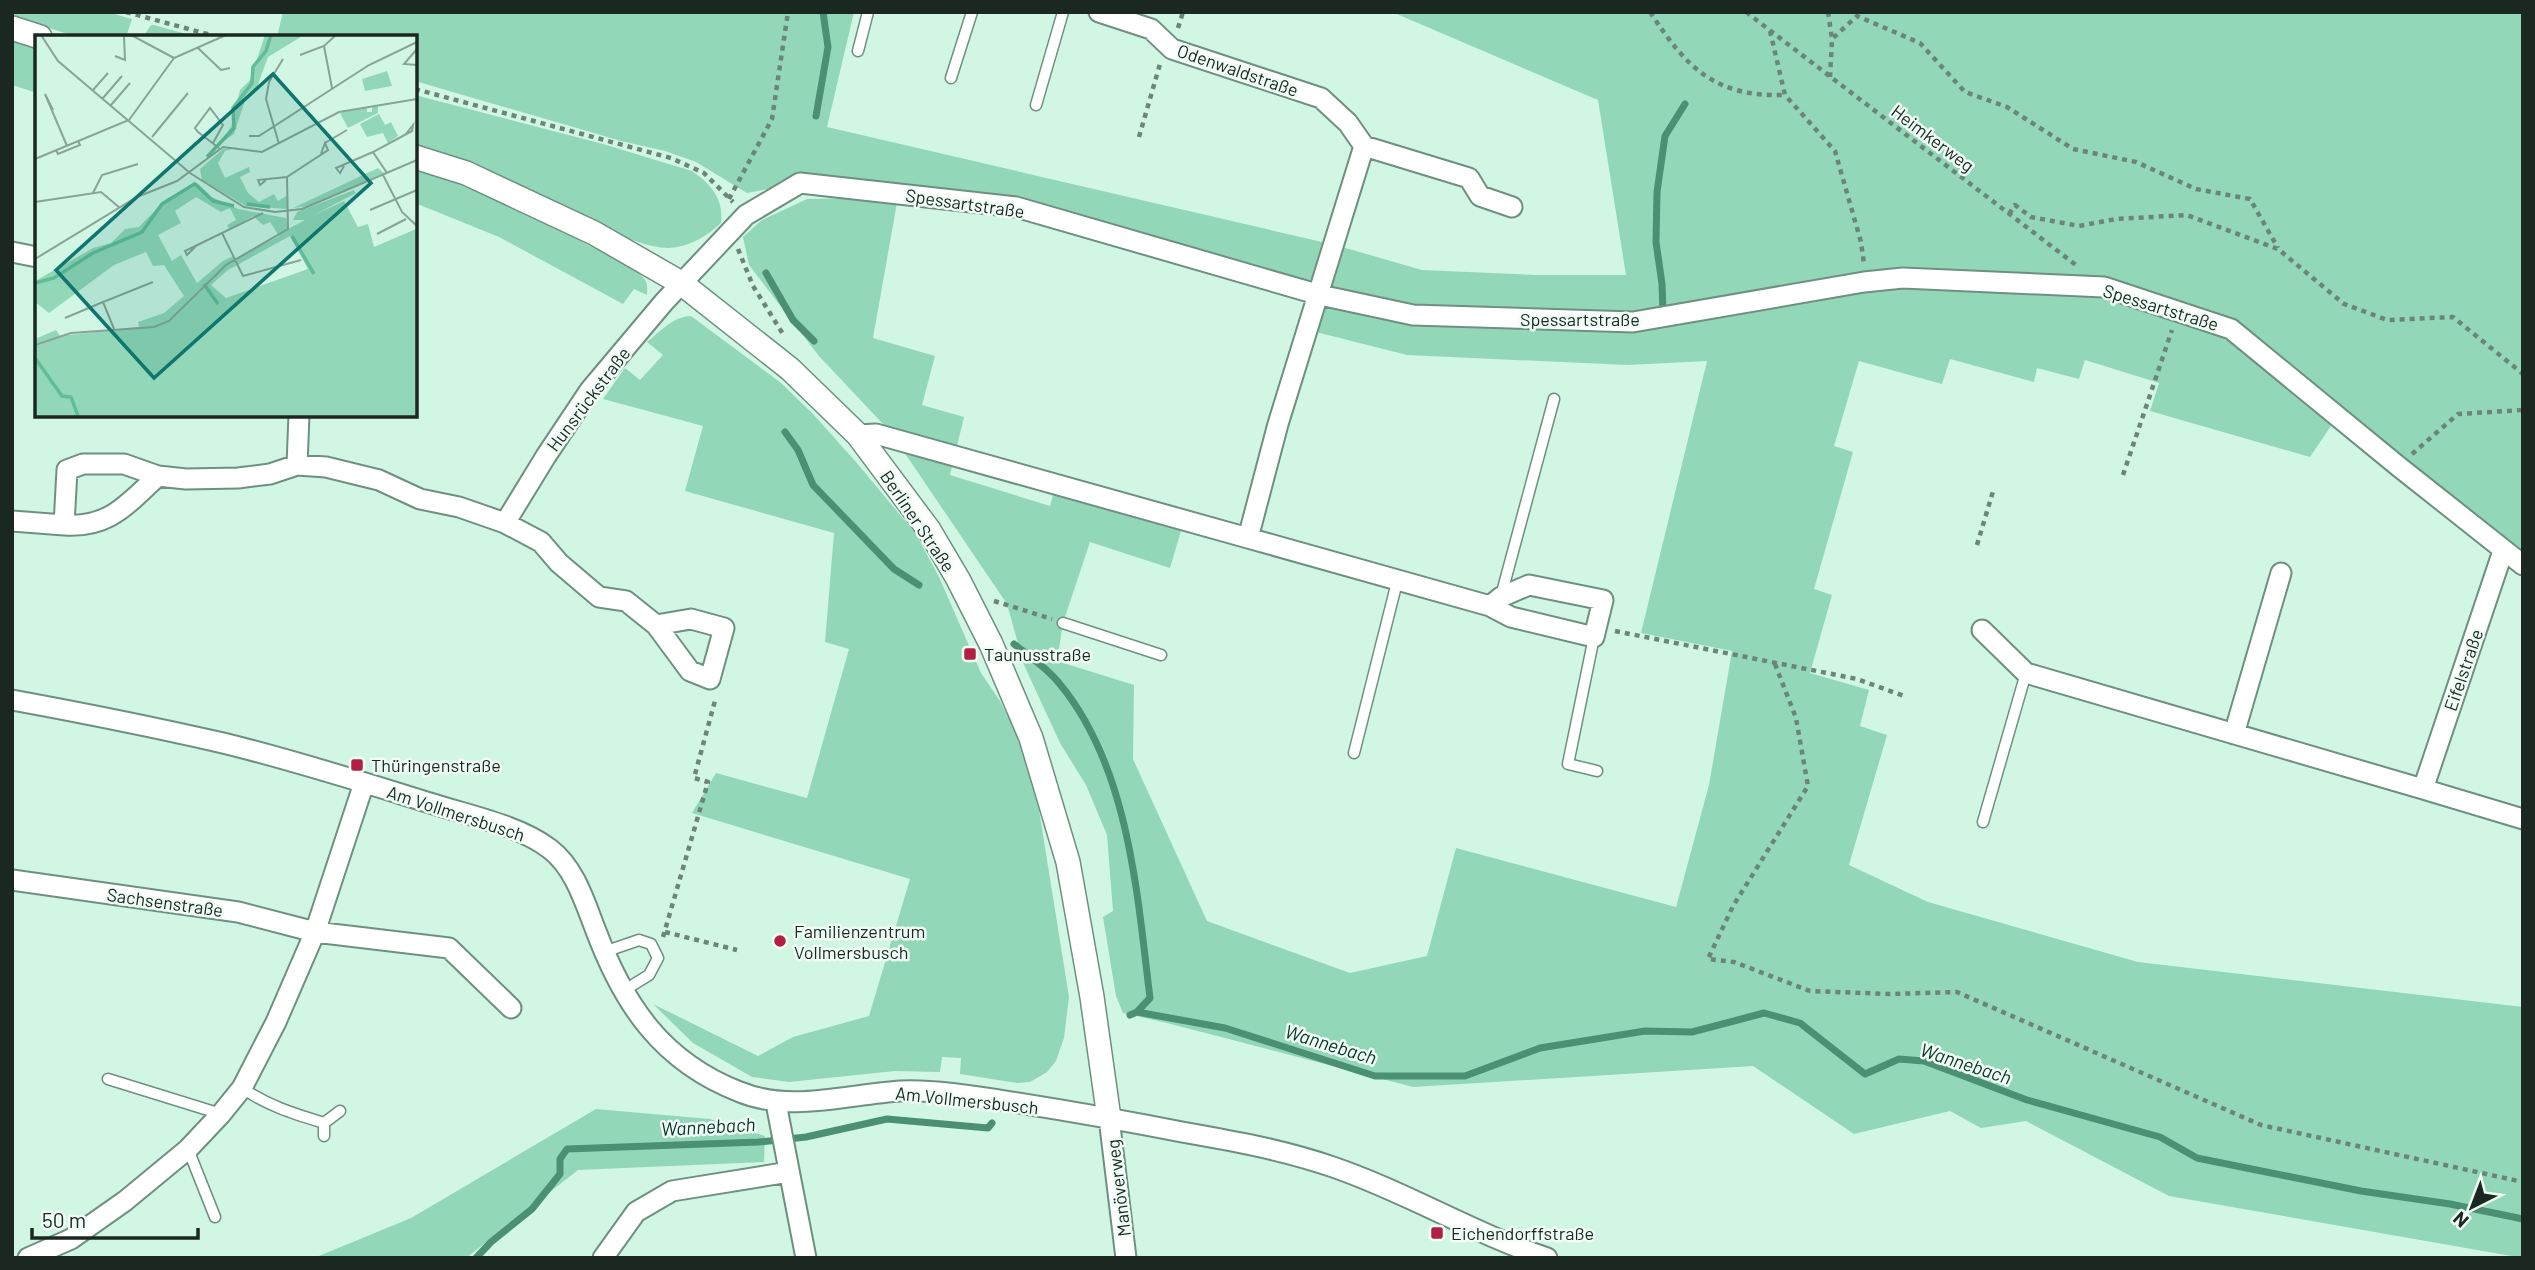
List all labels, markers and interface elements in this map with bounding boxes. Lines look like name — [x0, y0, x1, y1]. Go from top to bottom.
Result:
inset map — [35, 35, 416, 416]
street label: Odenwaldstraße — [1175, 39, 1301, 101]
street label: Heimkerweg — [1887, 100, 1979, 176]
street label: Spessartstraße — [904, 184, 1026, 222]
street label: Spessartstraße — [2100, 279, 2222, 335]
street label: Spessartstraße — [1520, 308, 1640, 330]
street label: Hunsrückstraße — [542, 343, 634, 455]
street label: Berliner Straße — [876, 466, 960, 576]
street label: Eifelstraße — [2439, 626, 2487, 714]
place label: Taunusstraße — [984, 643, 1091, 665]
marker: Taunusstraße — [962, 646, 978, 662]
place label: Thüringenstraße — [371, 754, 501, 776]
marker: Thüringenstraße — [349, 757, 365, 773]
street label: Am Vollmersbusch — [384, 780, 528, 846]
street label: Sachsenstraße — [105, 883, 225, 921]
place label: Familienzentrum Vollmersbusch — [794, 920, 925, 963]
marker: Familienzentrum Vollmersbusch — [772, 933, 788, 949]
water label: Wannebach — [1282, 1019, 1380, 1069]
water label: Wannebach — [1917, 1037, 2015, 1089]
street label: Am Vollmersbusch — [894, 1082, 1040, 1118]
water label: Wannebach — [660, 1112, 756, 1140]
street label: Manöverweg — [1101, 1138, 1135, 1238]
north arrow — [2437, 1172, 2507, 1242]
scale bar — [32, 1196, 198, 1240]
text: 50 m — [42, 1207, 86, 1232]
text: N — [2448, 1207, 2473, 1233]
place label: Eichendorffstraße — [1451, 1222, 1594, 1244]
marker: Eichendorffstraße — [1429, 1225, 1445, 1241]

